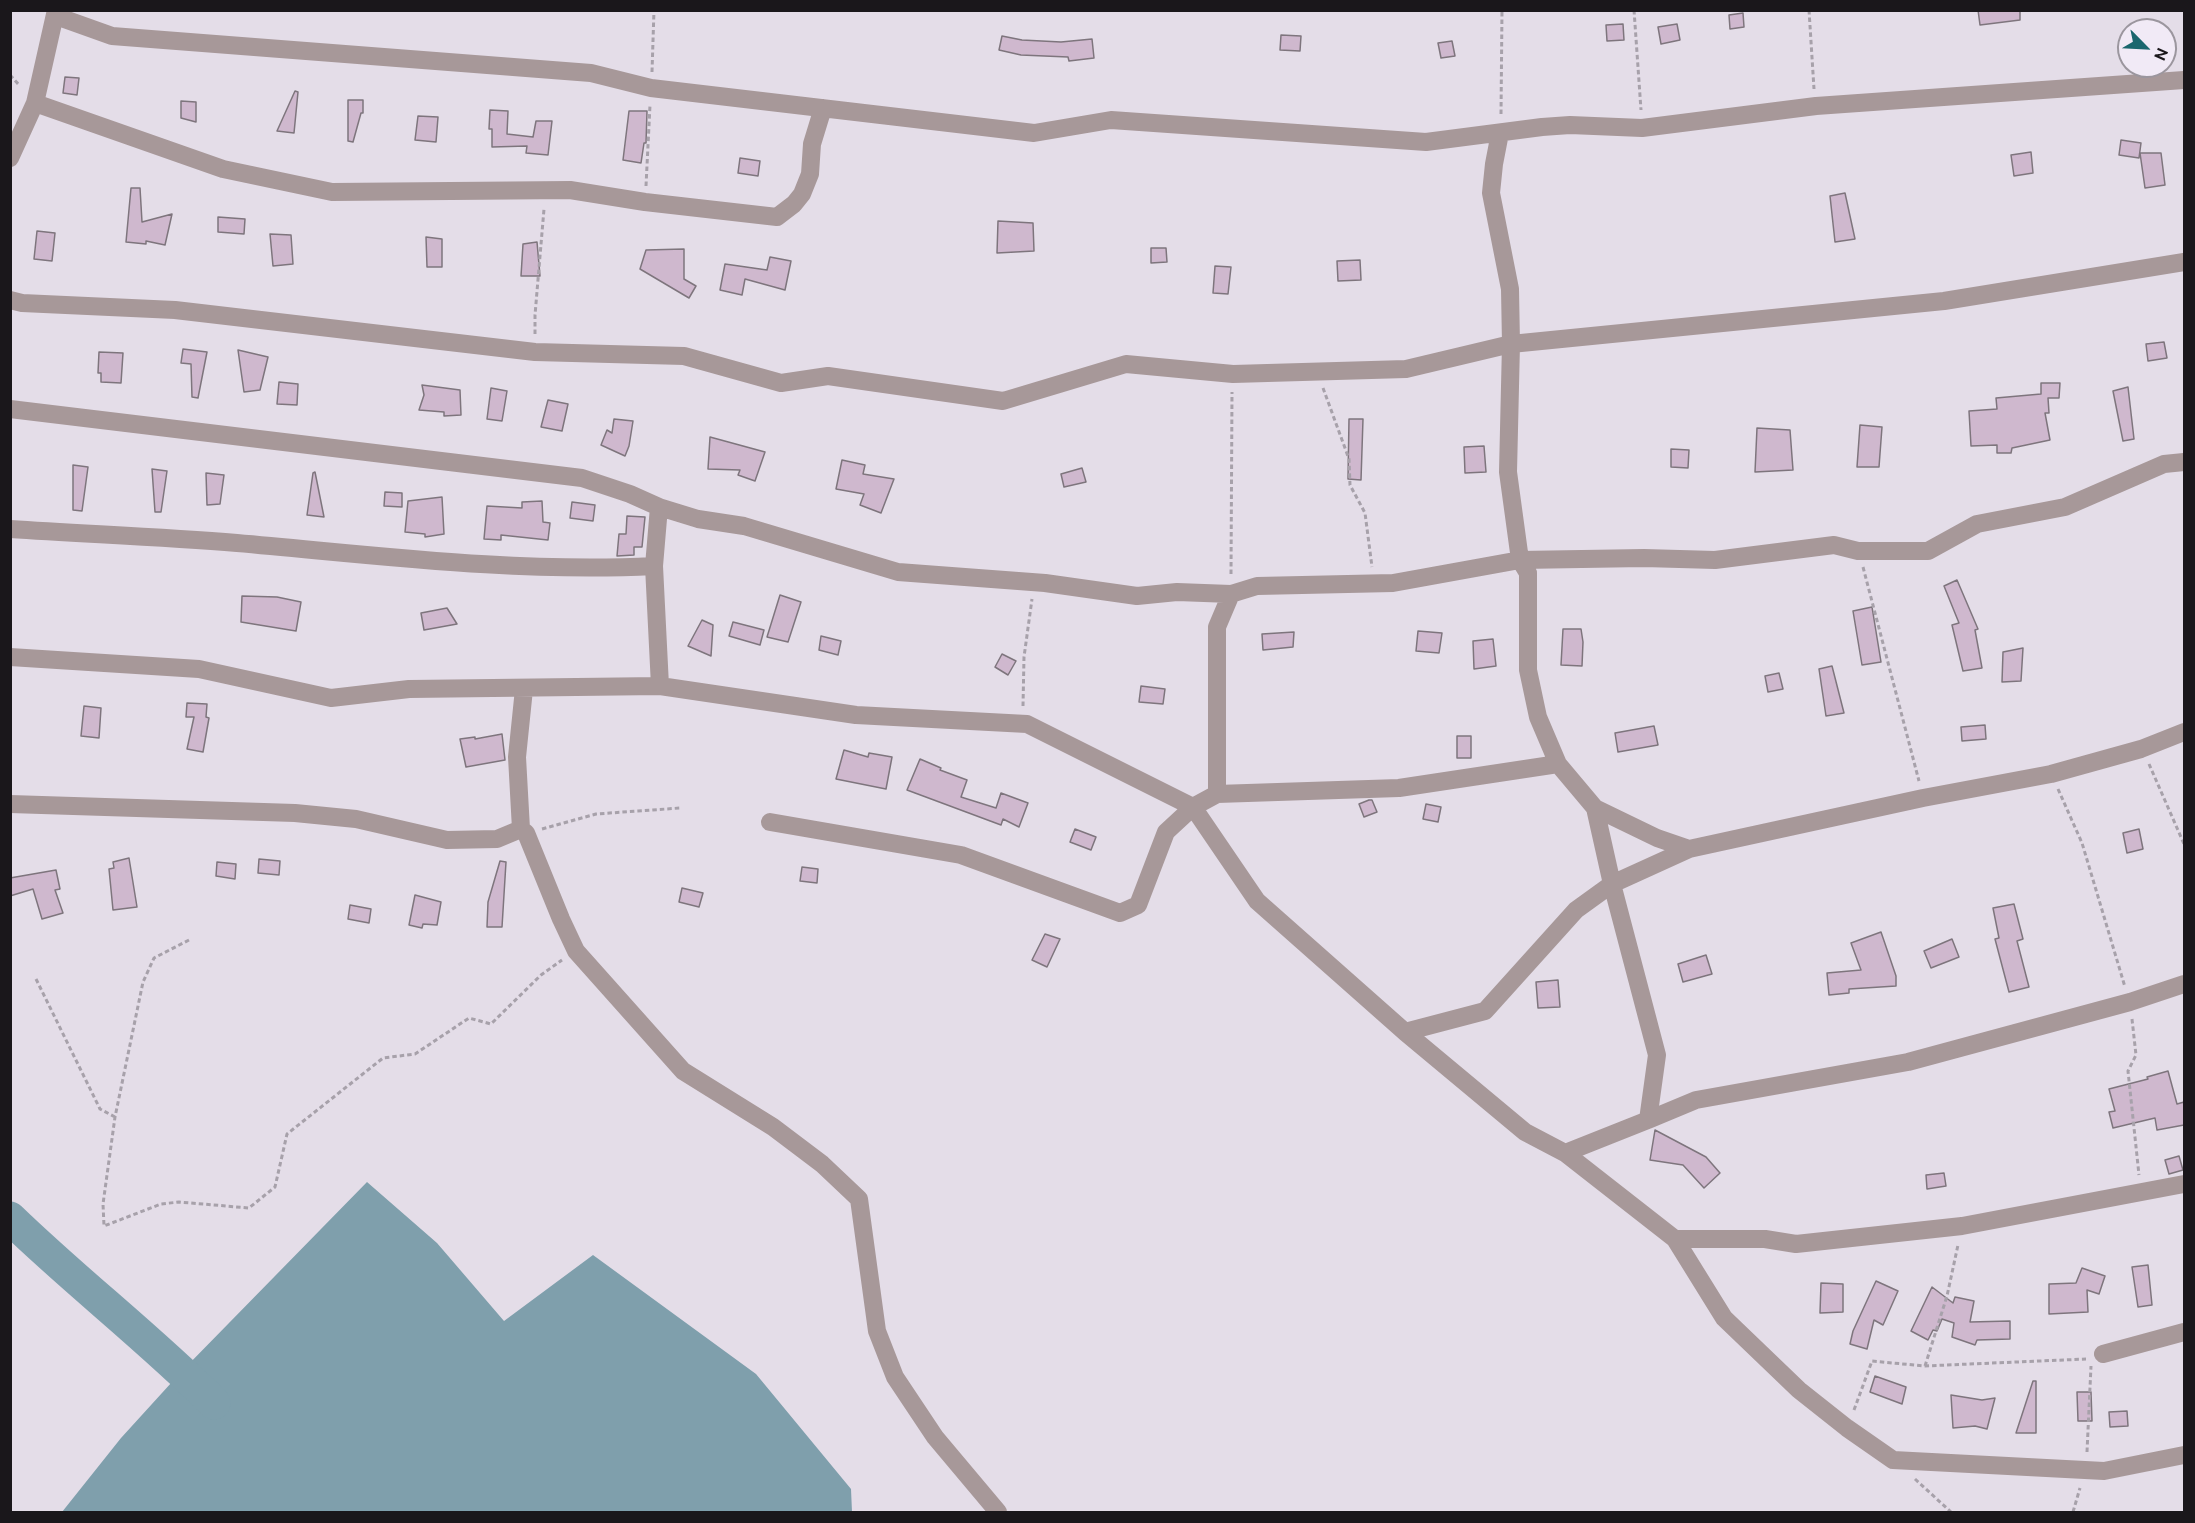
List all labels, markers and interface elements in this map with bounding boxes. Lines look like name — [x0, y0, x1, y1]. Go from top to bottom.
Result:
north arrow — [2117, 18, 2177, 78]
text: N — [2151, 45, 2172, 64]

